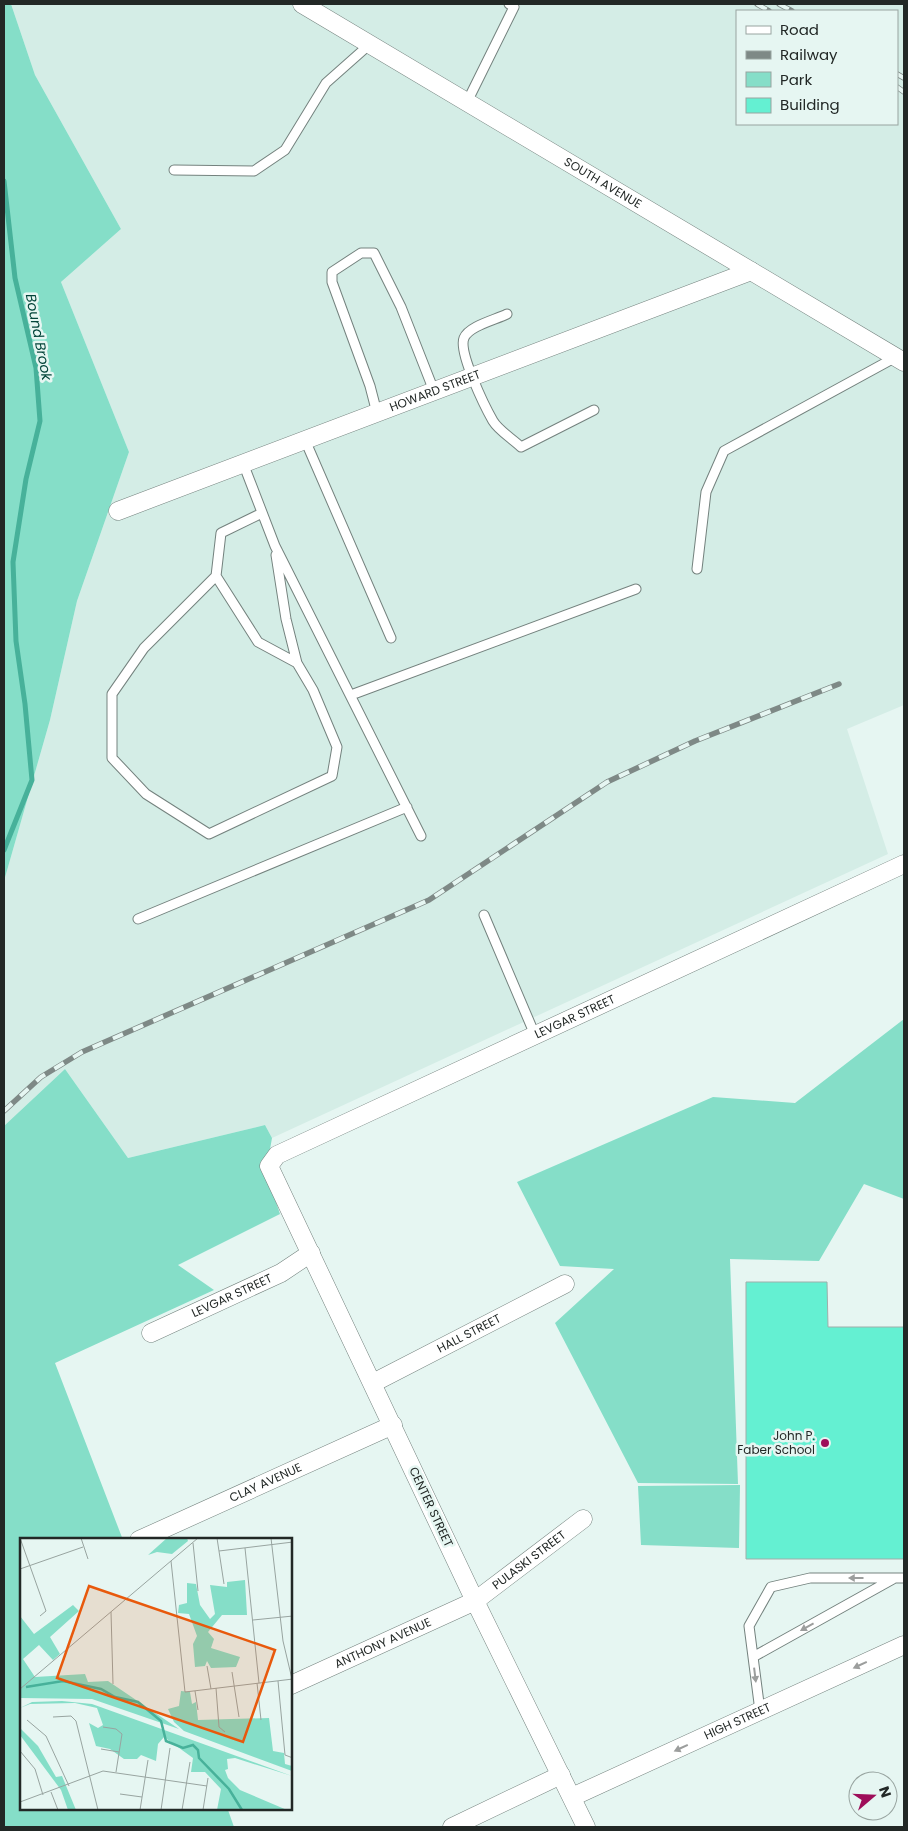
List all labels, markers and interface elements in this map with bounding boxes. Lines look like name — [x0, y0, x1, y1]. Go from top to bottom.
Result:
legend — [736, 10, 898, 125]
text: Road — [780, 19, 819, 40]
text: Railway — [780, 44, 838, 65]
text: Park — [780, 69, 812, 90]
text: Building — [780, 94, 840, 115]
street label: SOUTH AVENUE — [561, 153, 645, 212]
water label: Bound Brook — [21, 292, 57, 383]
street label: HOWARD STREET — [387, 365, 483, 415]
street label: LEVGAR STREET — [532, 990, 618, 1042]
street label: LEVGAR STREET — [189, 1269, 275, 1321]
street label: HALL STREET — [434, 1309, 504, 1357]
place label: John P. Faber School — [737, 1427, 815, 1458]
marker: John P. Faber School — [819, 1437, 831, 1449]
street label: CLAY AVENUE — [226, 1458, 304, 1506]
street label: CENTER STREET — [405, 1464, 458, 1550]
street label: PULASKI STREET — [488, 1526, 569, 1593]
inset map — [20, 1538, 292, 1811]
one-way arrow — [847, 1574, 863, 1582]
street label: ANTHONY AVENUE — [332, 1613, 434, 1672]
one-way arrow — [800, 1623, 815, 1631]
one-way arrow — [853, 1661, 867, 1669]
one-way arrow — [751, 1667, 759, 1683]
street label: HIGH STREET — [701, 1698, 774, 1743]
one-way arrow — [673, 1743, 688, 1752]
north arrow — [848, 1771, 898, 1821]
text: N — [874, 1784, 896, 1800]

